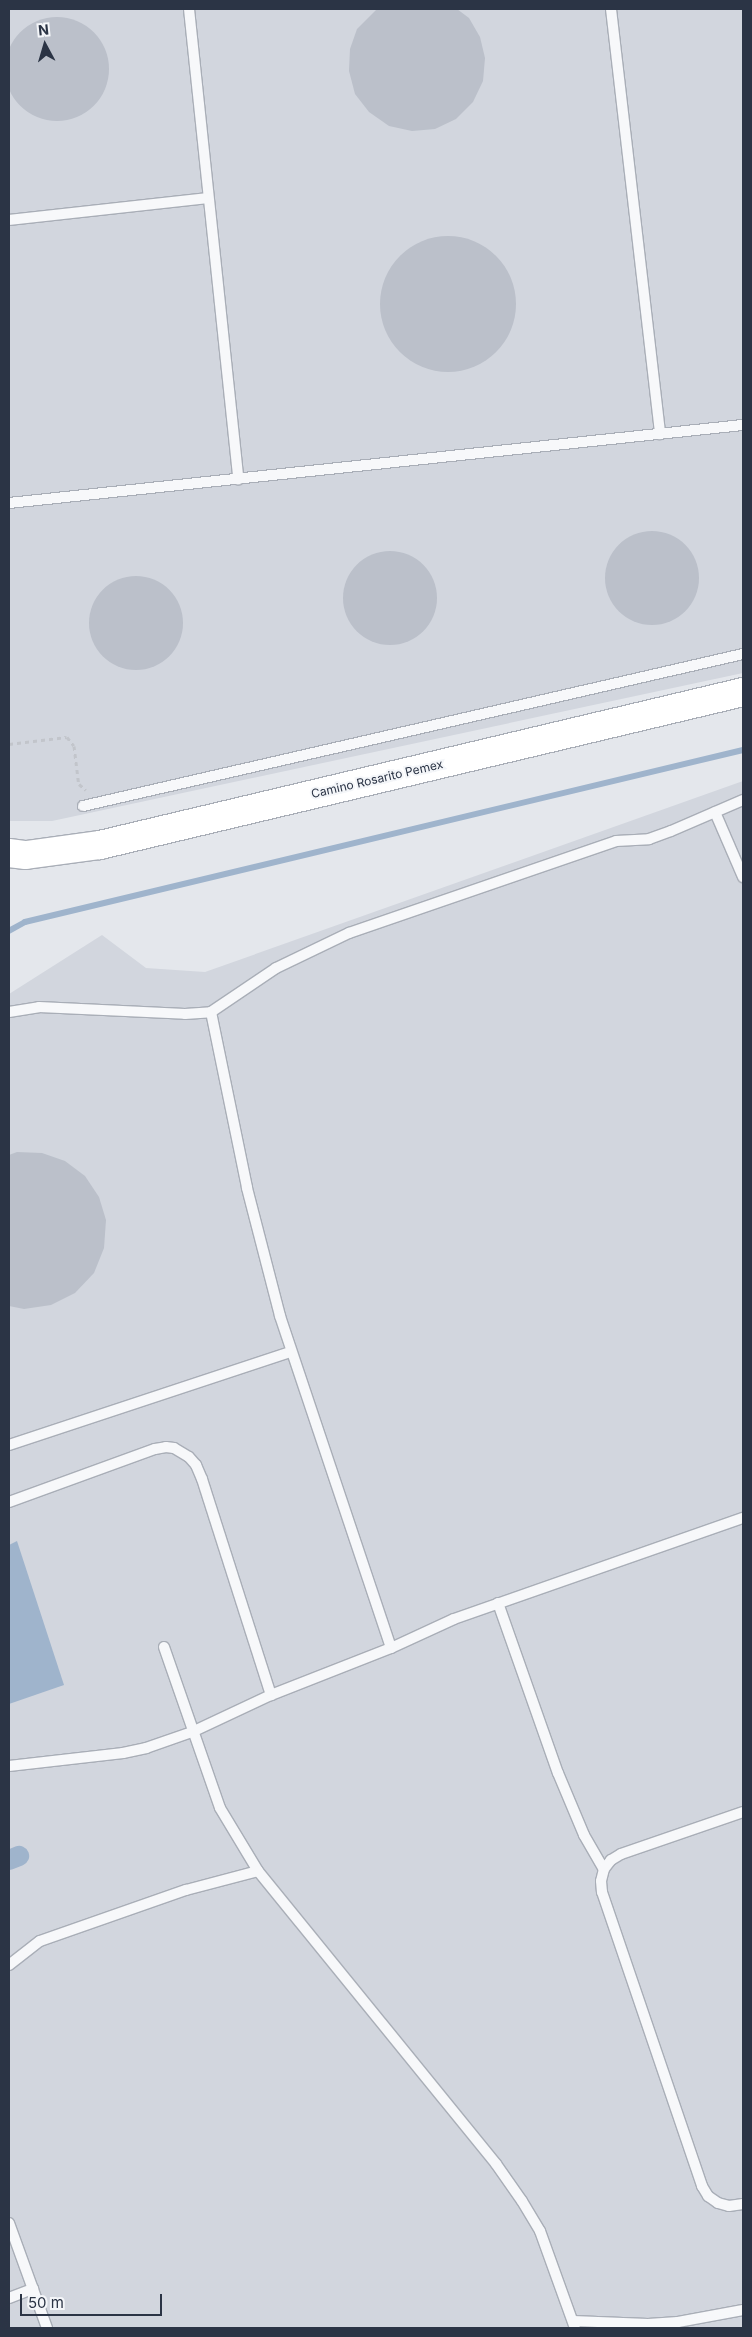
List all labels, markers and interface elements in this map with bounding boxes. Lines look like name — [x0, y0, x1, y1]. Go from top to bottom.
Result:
north arrow — [20, 20, 70, 70]
text: N — [37, 21, 50, 39]
street label: Camino Rosarito Pemex — [310, 757, 444, 801]
scale bar — [22, 2284, 165, 2316]
text: 50 m — [28, 2293, 64, 2312]

